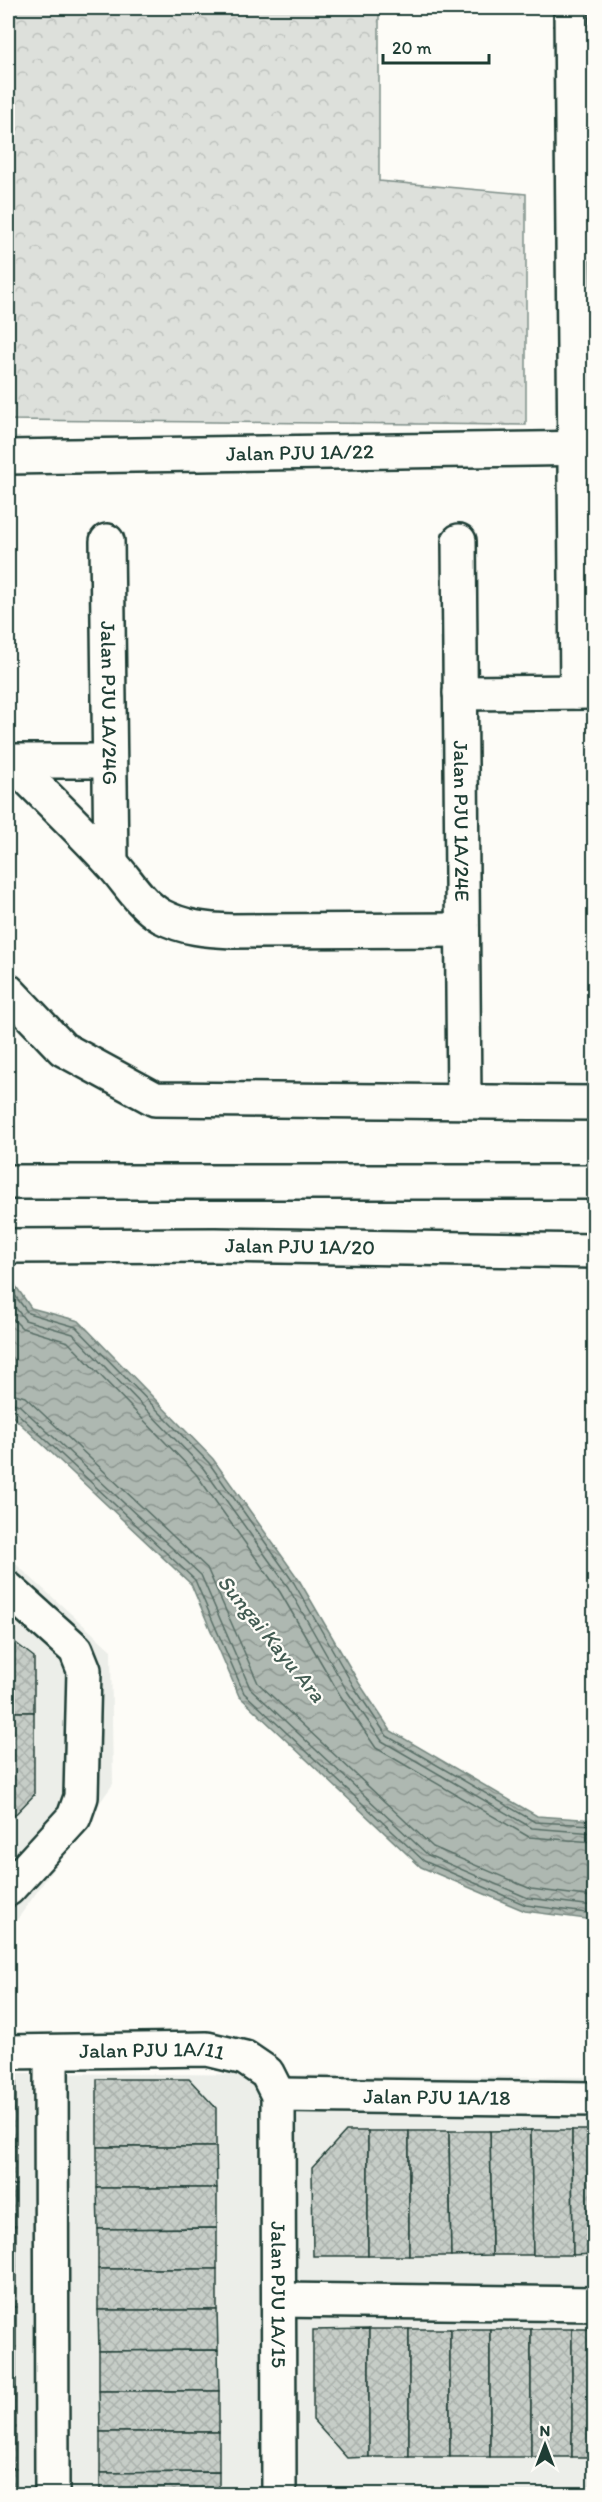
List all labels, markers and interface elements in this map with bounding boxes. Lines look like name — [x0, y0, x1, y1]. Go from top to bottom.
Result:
scale bar — [383, 27, 490, 65]
text: 20 m — [392, 37, 432, 59]
street label: Jalan PJU 1A/22 — [226, 438, 374, 466]
street label: Jalan PJU 1A/24G — [96, 621, 123, 785]
street label: Jalan PJU 1A/24E — [449, 740, 475, 902]
street label: Jalan PJU 1A/20 — [225, 1232, 375, 1260]
water label: Sungai Kayu Ara — [212, 1569, 332, 1708]
street label: Jalan PJU 1A/11 — [79, 2036, 227, 2065]
street label: Jalan PJU 1A/18 — [363, 2083, 511, 2110]
street label: Jalan PJU 1A/15 — [266, 2221, 292, 2368]
north arrow — [515, 2415, 575, 2475]
text: N — [540, 2421, 550, 2440]

